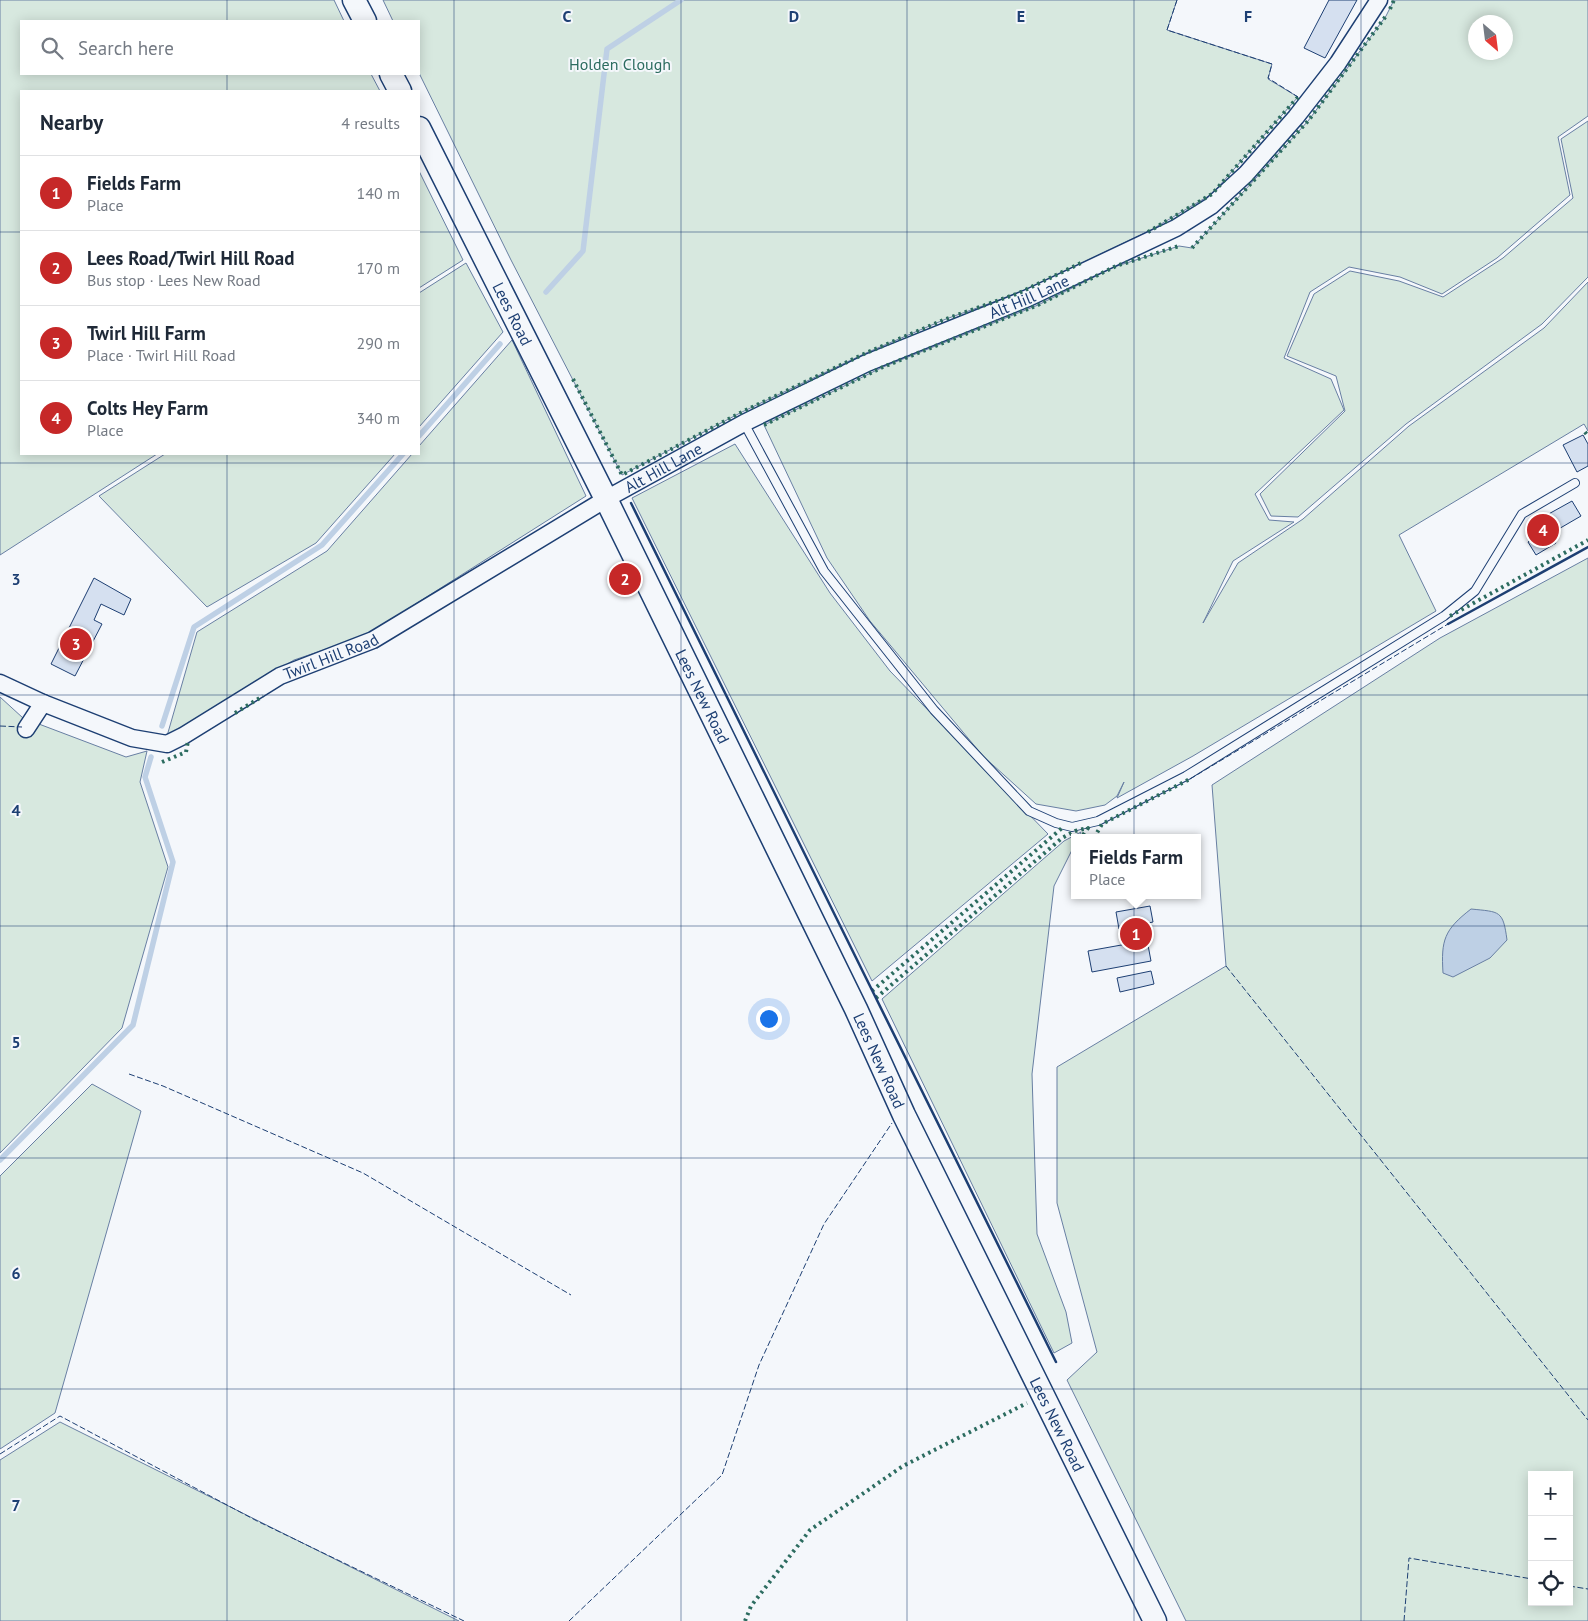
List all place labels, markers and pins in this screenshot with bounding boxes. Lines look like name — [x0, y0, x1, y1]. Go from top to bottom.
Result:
pin: 4 — [1527, 511, 1559, 549]
pin: 2 — [609, 560, 641, 598]
pin: 3 — [60, 625, 92, 663]
pin: 1 — [1120, 915, 1152, 953]

